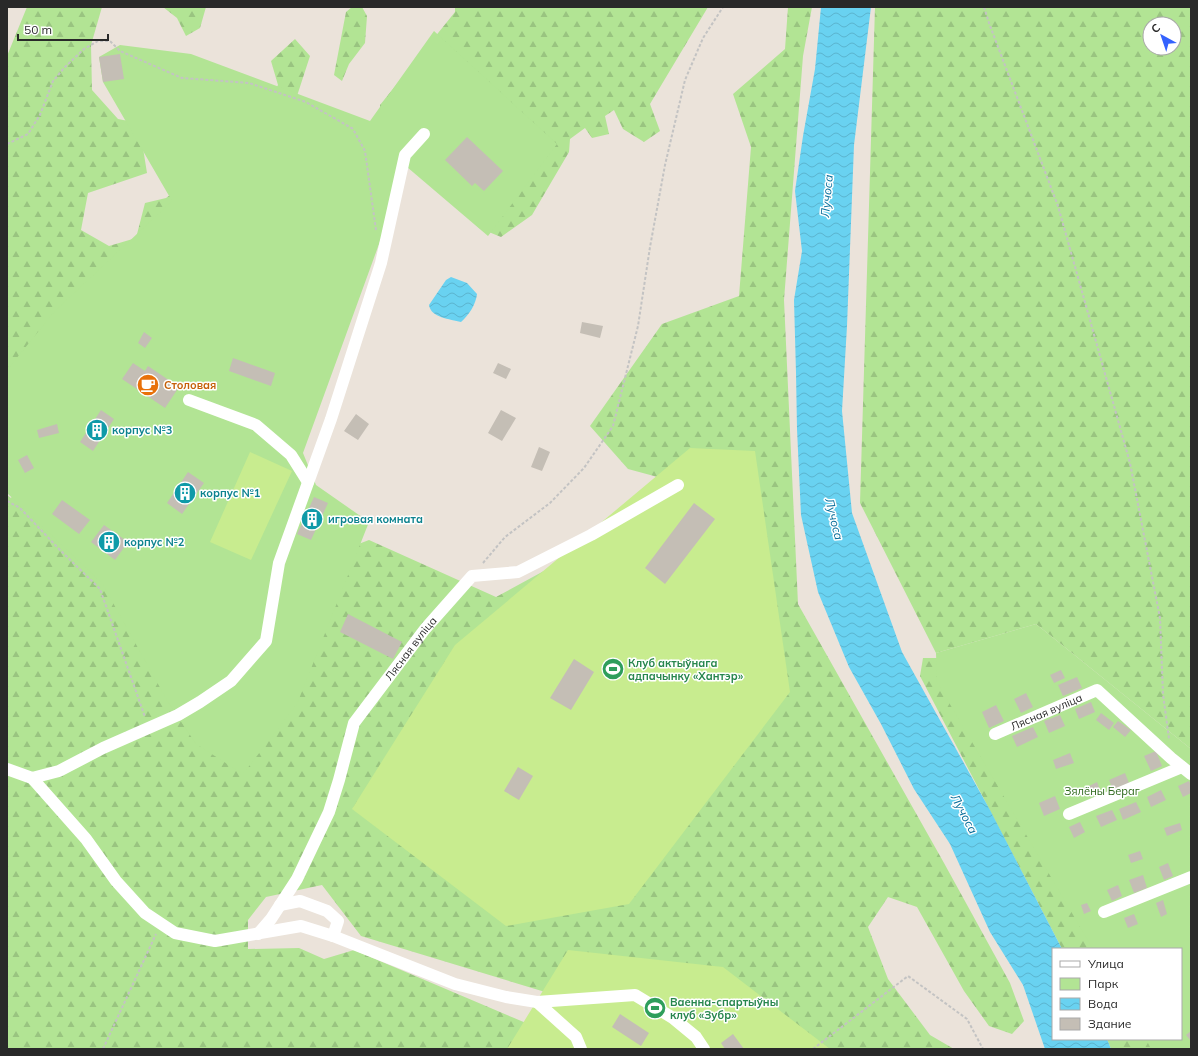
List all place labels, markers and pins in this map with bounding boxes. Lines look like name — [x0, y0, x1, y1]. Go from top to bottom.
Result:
cafe icon: Столовая — [135, 372, 161, 398]
place label: Столовая — [164, 378, 216, 392]
building icon: корпус №3 — [84, 417, 110, 443]
place label: корпус №3 — [112, 423, 173, 437]
building icon: корпус №1 — [172, 480, 198, 506]
place label: корпус №1 — [200, 486, 261, 500]
building icon: игровая комната — [299, 506, 325, 532]
place label: игровая комната — [328, 512, 423, 526]
building icon: корпус №2 — [96, 529, 122, 555]
place label: корпус №2 — [124, 535, 185, 549]
sports icon: Клуб актыўнага адпачынку «Хантэр» — [600, 656, 626, 682]
place label: Клуб актыўнага адпачынку «Хантэр» — [628, 656, 744, 683]
sports icon: Ваенна-спартыўны клуб «Зубр» — [642, 995, 668, 1021]
place label: Ваенна-спартыўны клуб «Зубр» — [670, 995, 778, 1022]

